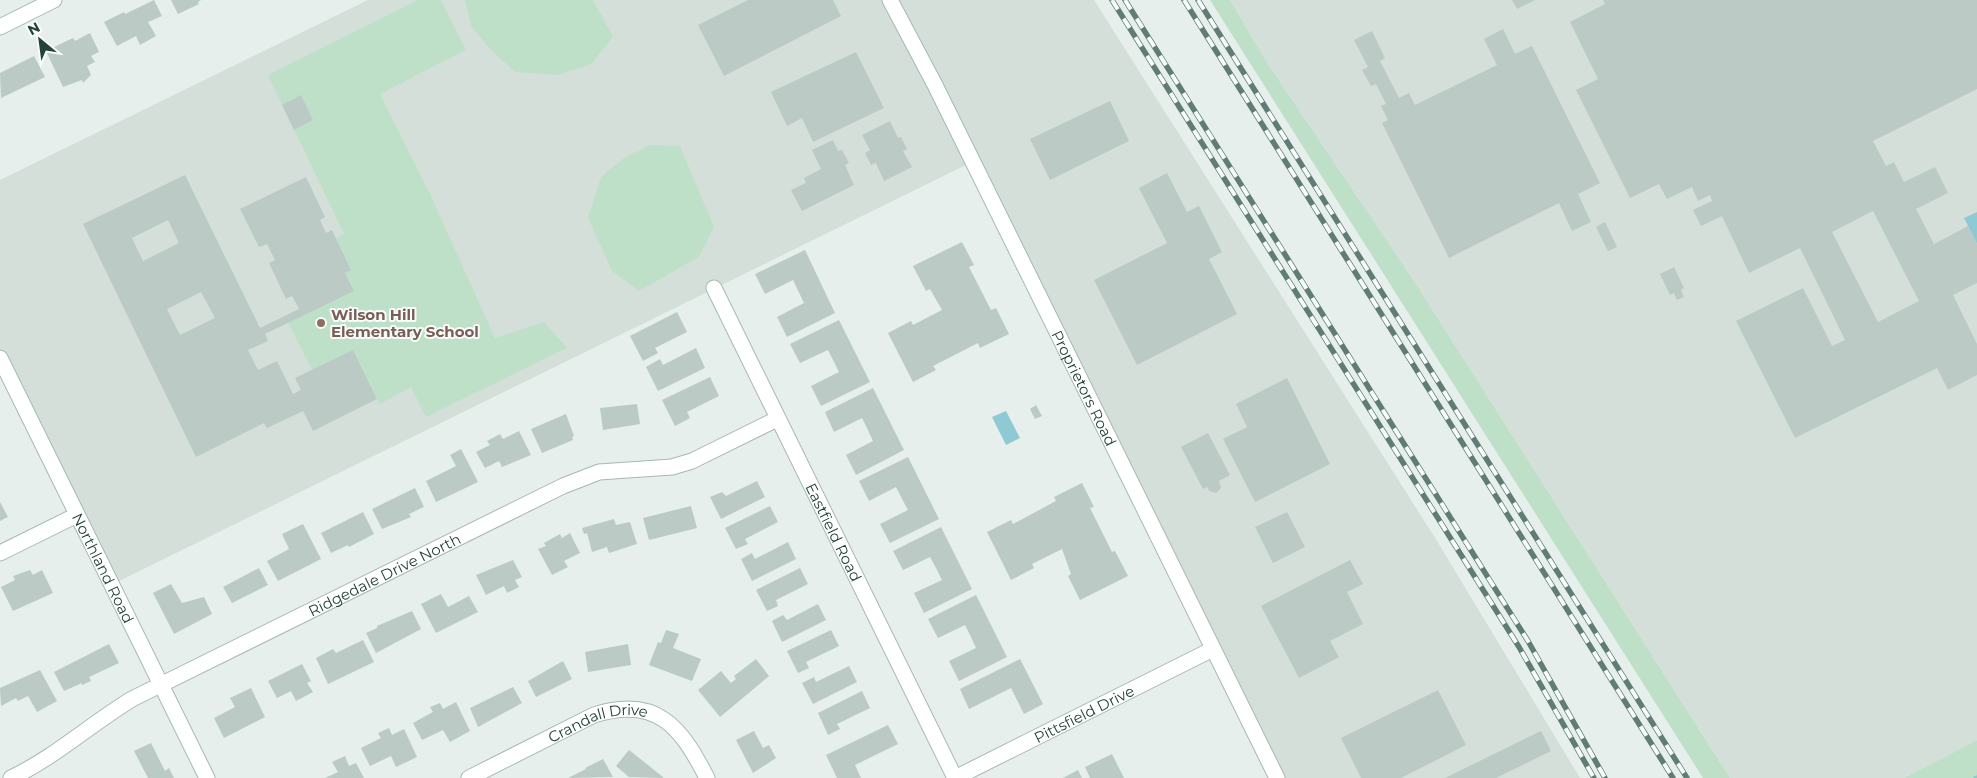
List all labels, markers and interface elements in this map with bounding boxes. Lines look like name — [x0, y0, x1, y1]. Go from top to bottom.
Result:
north arrow — [15, 15, 65, 65]
text: N — [24, 18, 43, 39]
place label: Wilson Hill Elementary School — [331, 305, 479, 341]
marker: Wilson Hill Elementary School — [315, 317, 327, 329]
street label: Proprietors Road — [1048, 327, 1121, 449]
street label: Eastfield Road — [802, 480, 866, 585]
street label: Northland Road — [68, 510, 139, 626]
street label: Ridgedale Drive North — [305, 529, 464, 620]
street label: Pittsfield Drive — [1031, 681, 1137, 747]
street label: Crandall Drive — [544, 699, 650, 746]

